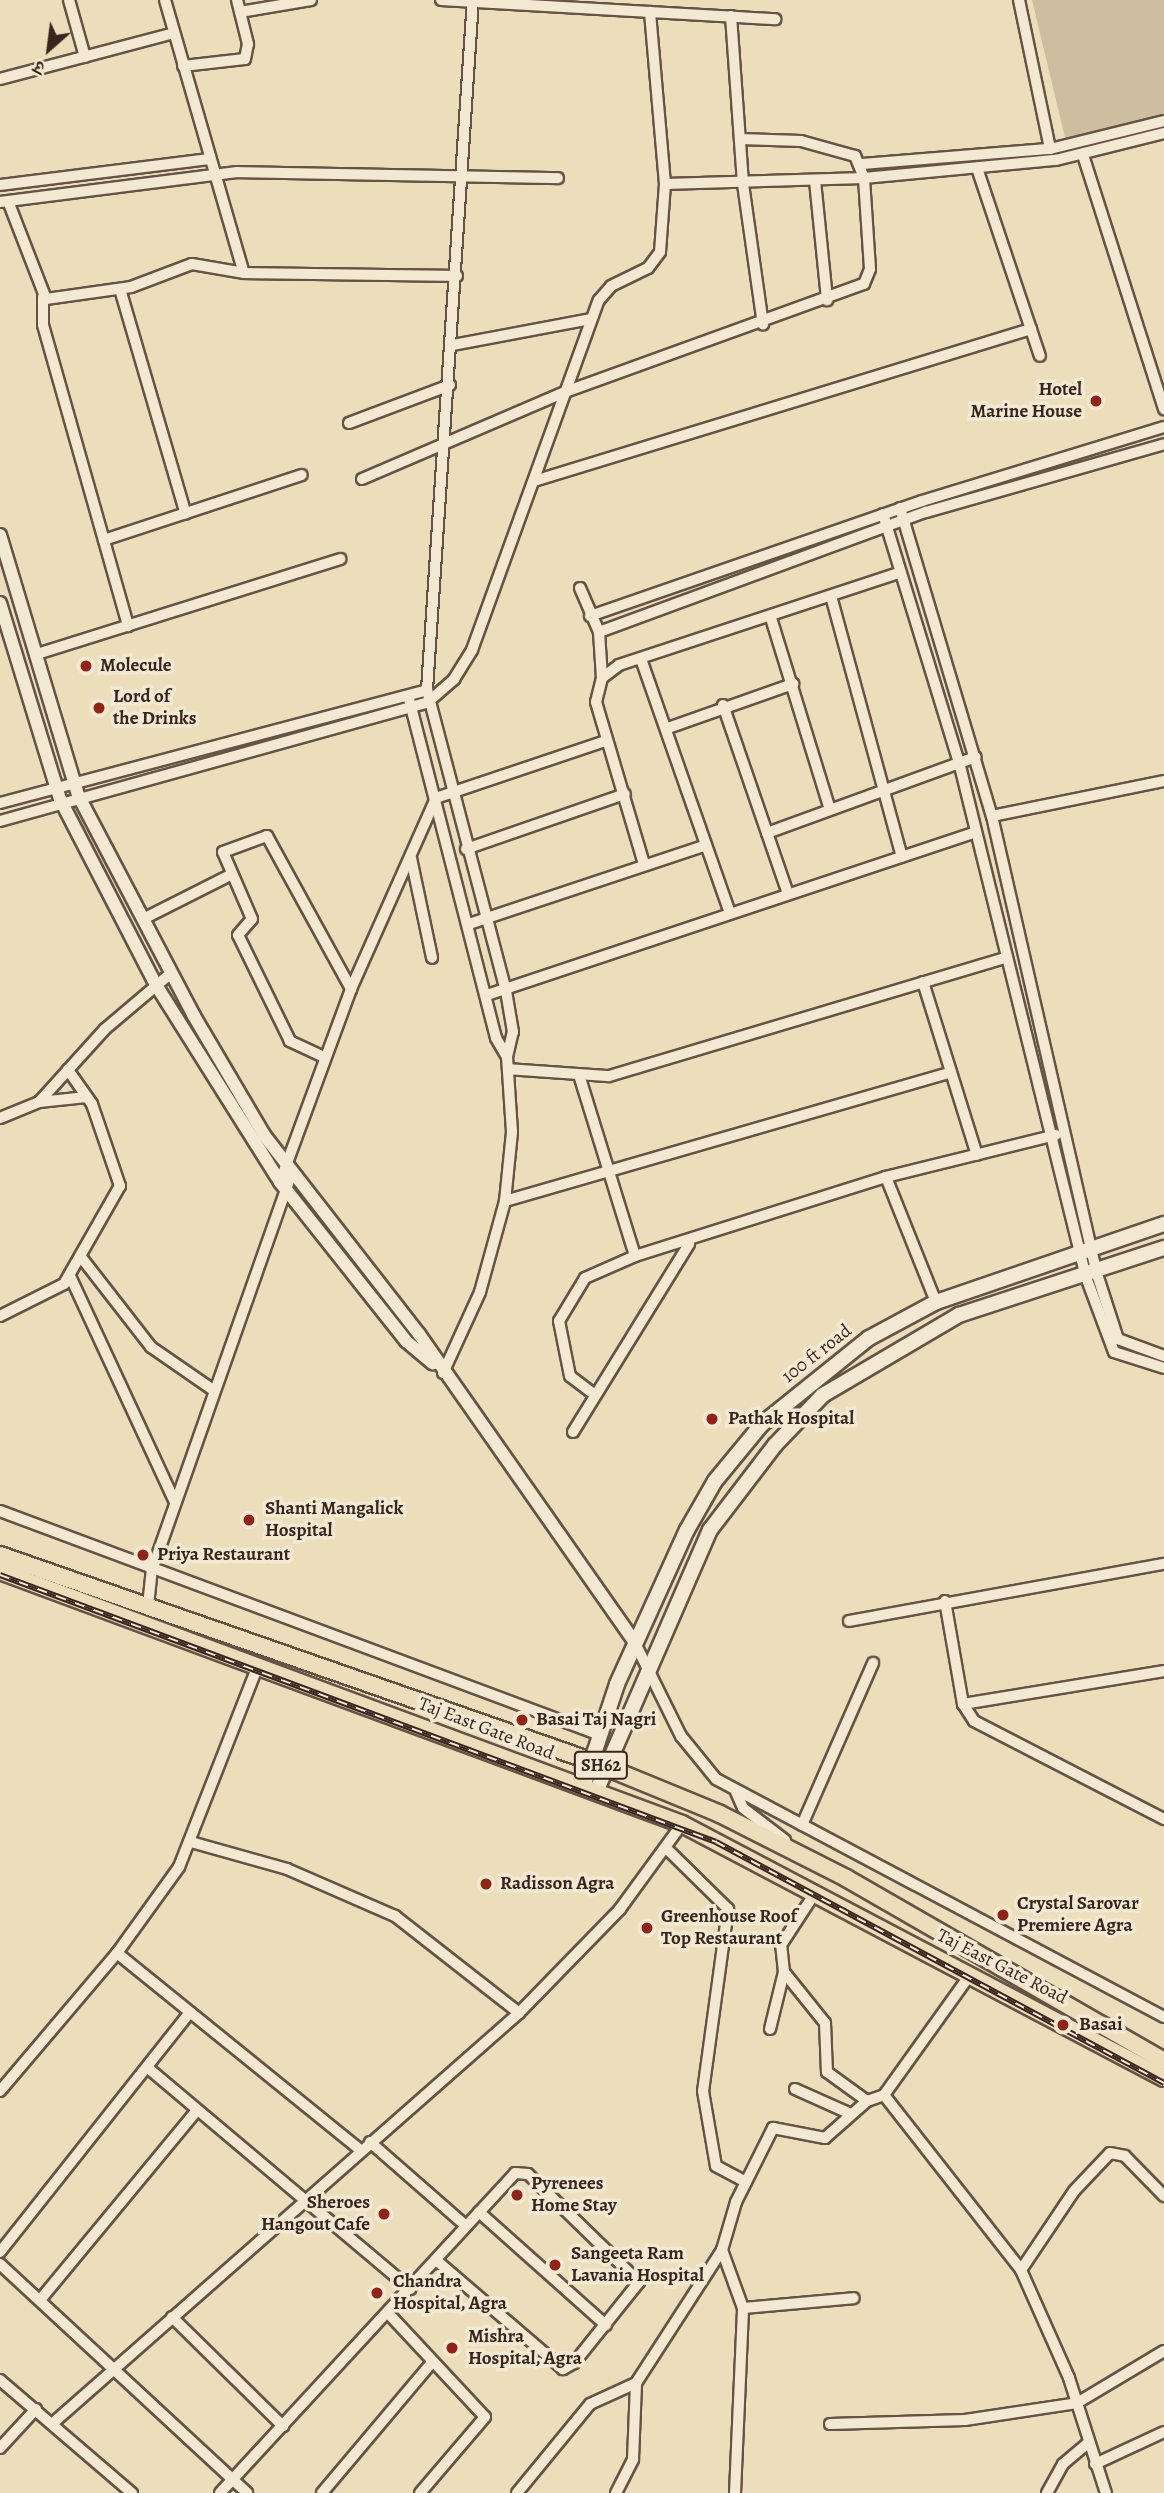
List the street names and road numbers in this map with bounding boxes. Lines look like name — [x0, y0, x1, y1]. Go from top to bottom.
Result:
street label: 100 ft road — [778, 1320, 856, 1388]
street label: Taj East Gate Road — [415, 1693, 557, 1765]
road number: SH62 — [573, 1750, 629, 1780]
street label: Taj East Gate Road — [933, 1924, 1071, 2010]

